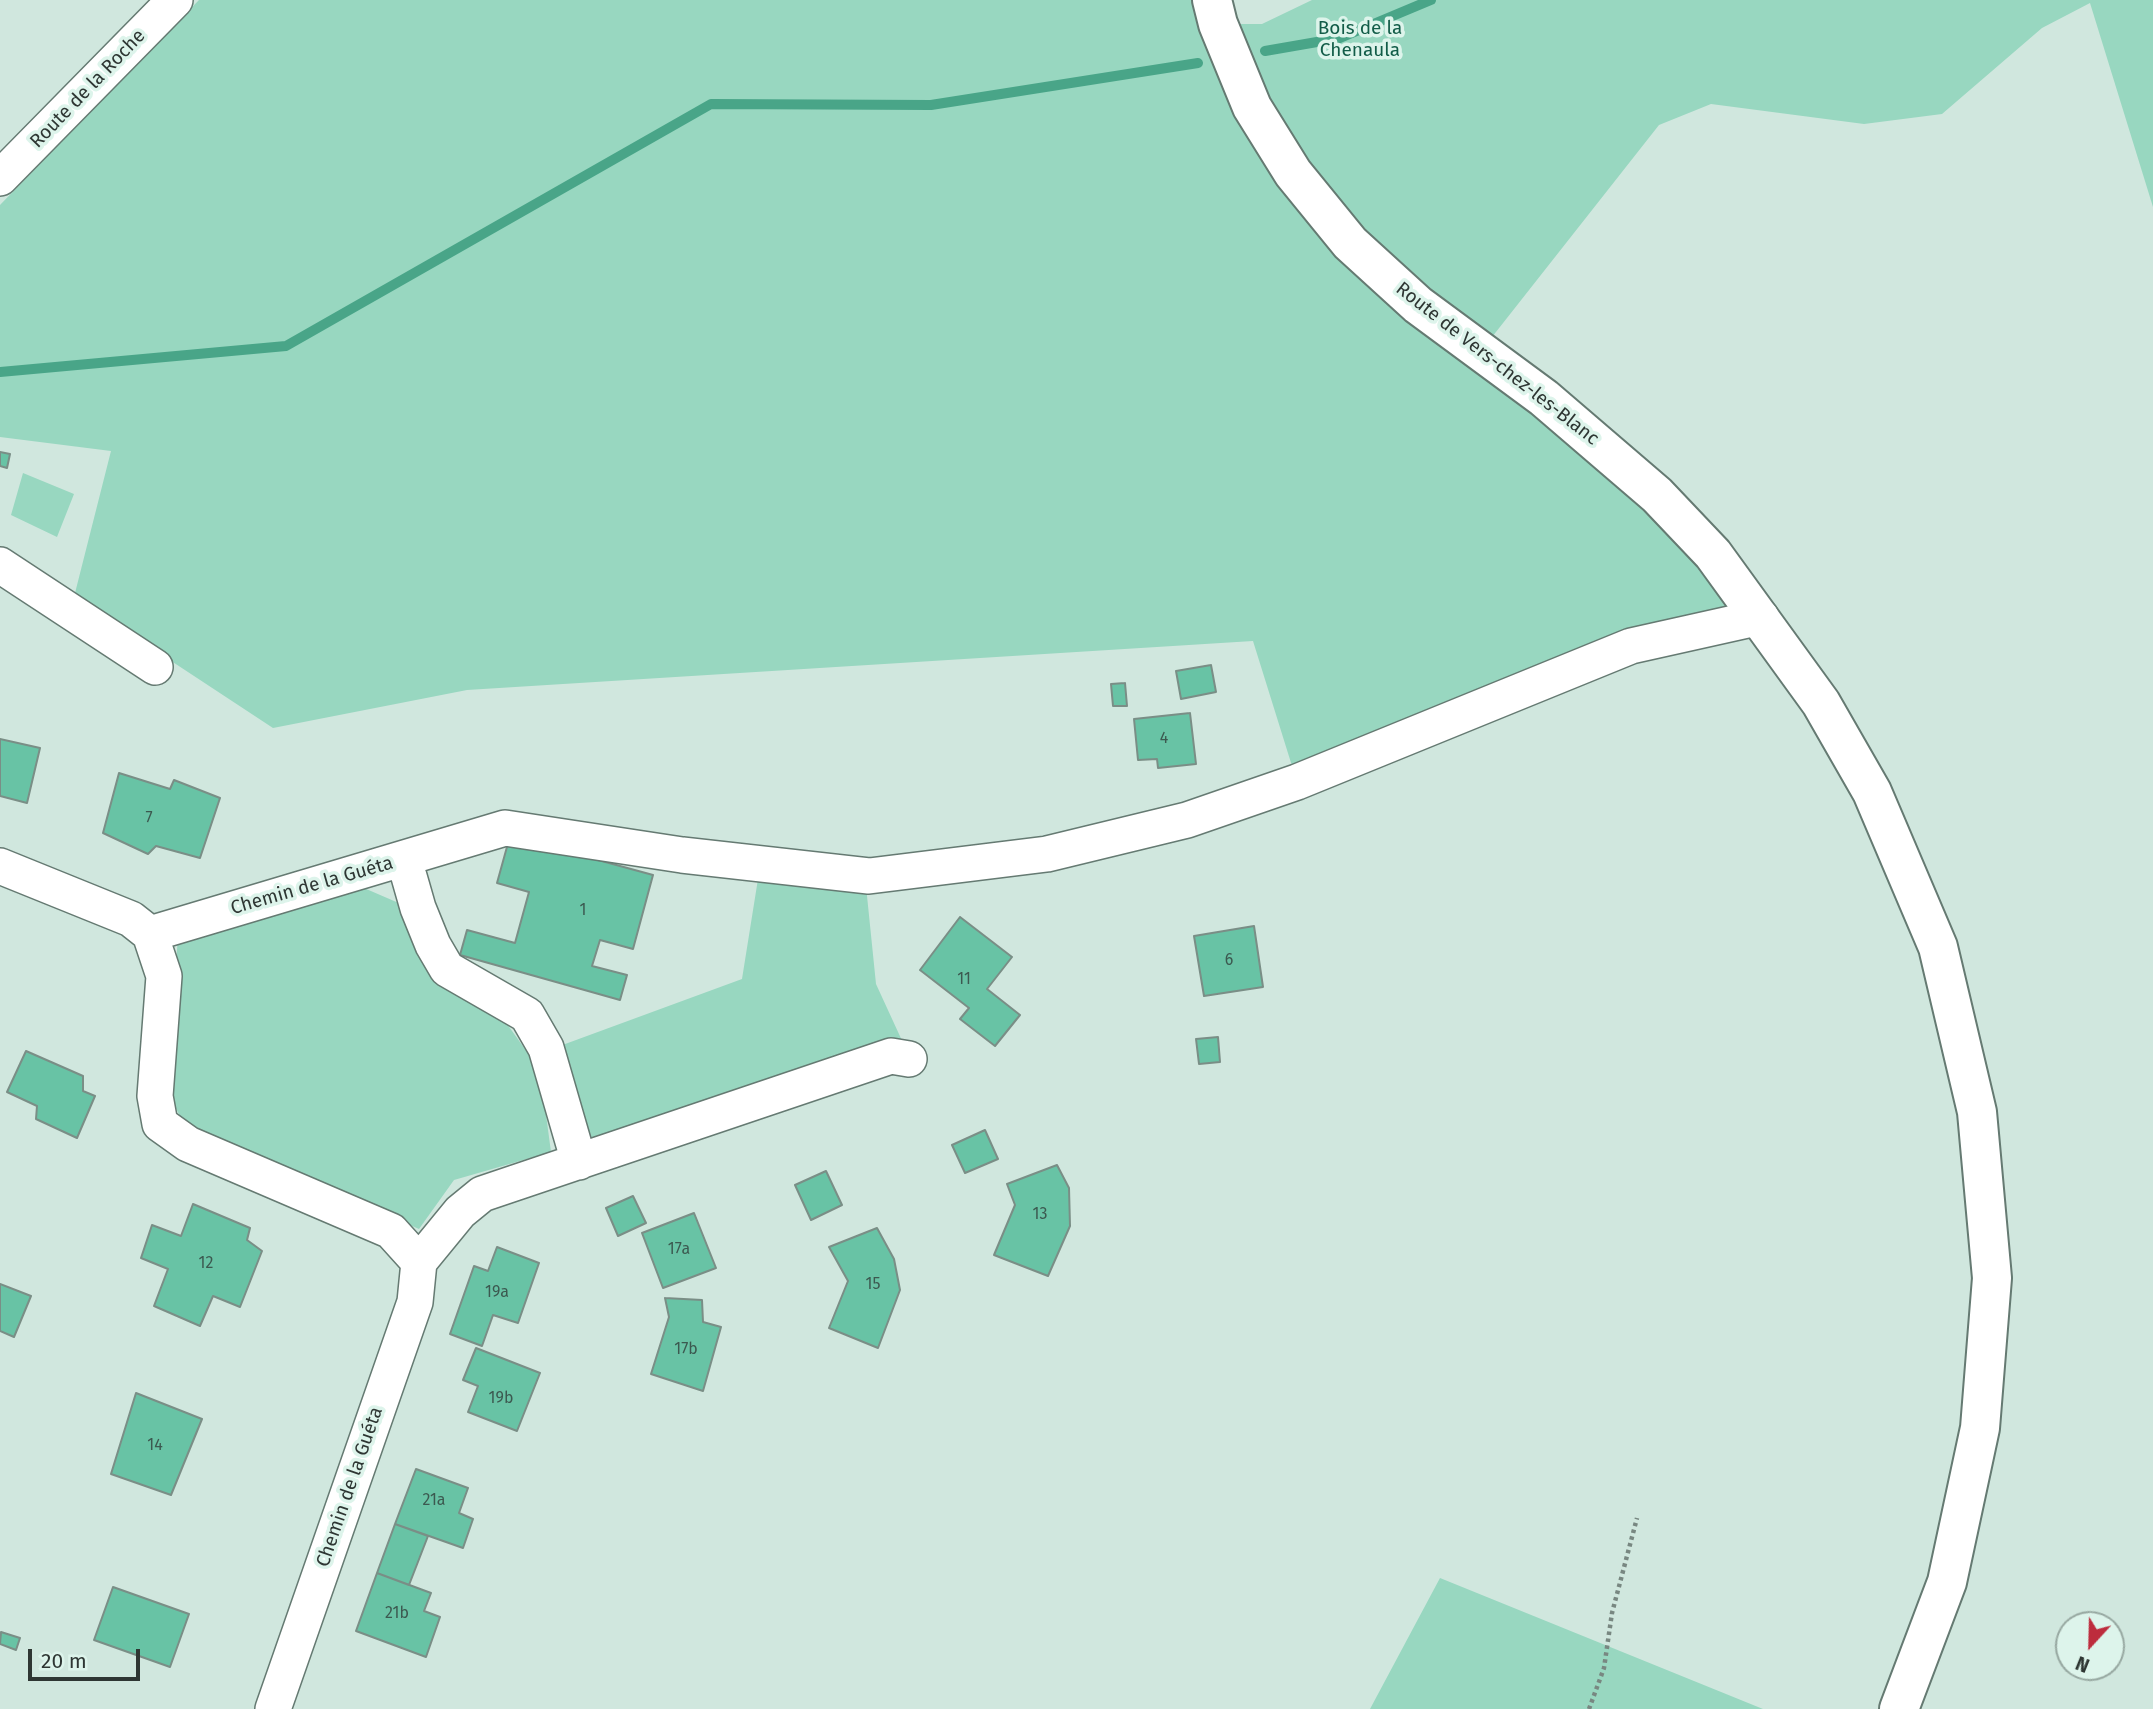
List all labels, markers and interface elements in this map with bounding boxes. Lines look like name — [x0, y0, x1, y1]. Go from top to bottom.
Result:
park label: Bois de la Chenaula — [1318, 18, 1402, 62]
street label: Route de la Roche — [26, 25, 150, 153]
street label: Route de Vers-chez-les-Blanc — [1391, 278, 1603, 450]
house number: 4 — [1160, 729, 1168, 749]
house number: 7 — [145, 809, 153, 829]
street label: Chemin de la Guéta — [228, 852, 396, 920]
house number: 1 — [580, 901, 586, 921]
house number: 6 — [1225, 951, 1233, 971]
house number: 11 — [957, 970, 971, 990]
house number: 13 — [1033, 1205, 1047, 1225]
house number: 17a — [668, 1240, 690, 1260]
house number: 12 — [199, 1254, 213, 1274]
house number: 15 — [866, 1275, 880, 1295]
house number: 19a — [485, 1283, 509, 1303]
house number: 17b — [674, 1340, 698, 1360]
house number: 19b — [489, 1389, 513, 1409]
street label: Chemin de la Guéta — [312, 1404, 388, 1570]
house number: 14 — [147, 1436, 163, 1456]
house number: 21a — [422, 1491, 446, 1511]
house number: 21b — [385, 1604, 409, 1624]
north arrow — [2055, 1611, 2125, 1681]
scale bar — [32, 1636, 144, 1680]
text: 20 m — [41, 1648, 87, 1674]
text: N — [2073, 1651, 2093, 1677]

